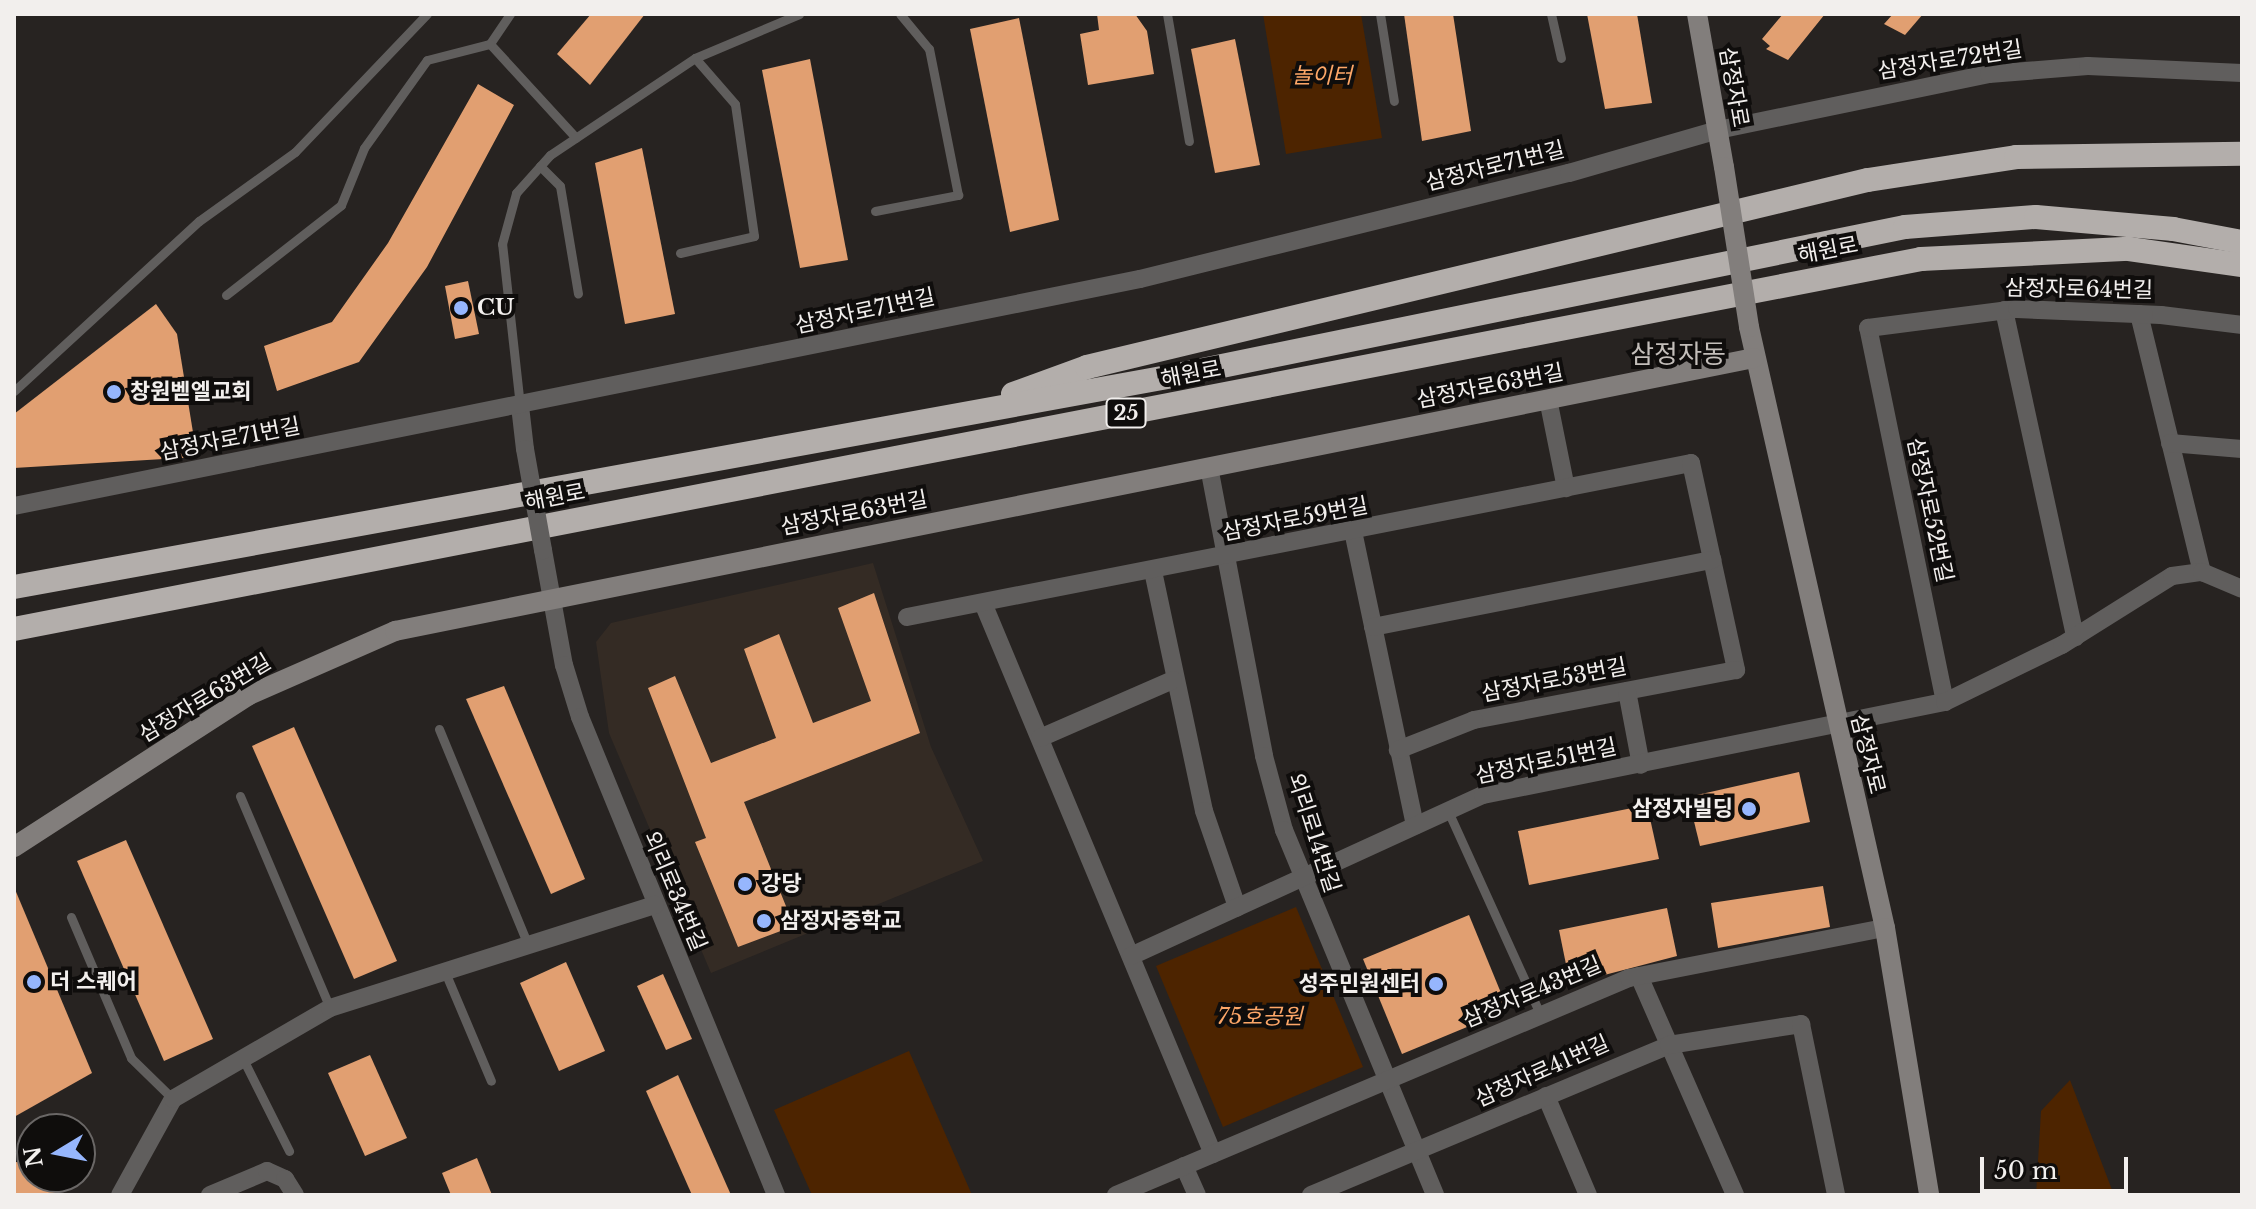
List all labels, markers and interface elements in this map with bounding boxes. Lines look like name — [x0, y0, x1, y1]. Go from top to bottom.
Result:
street label: 삼정자로72번길 — [1876, 36, 2024, 84]
street label: 삼정자로 — [1714, 45, 1754, 129]
park label: 놀이터 — [1292, 63, 1352, 89]
street label: 삼정자로71번길 — [1423, 136, 1567, 196]
street label: 해원로 — [1796, 231, 1860, 269]
street label: 삼정자로64번길 — [2005, 275, 2153, 303]
street label: 삼정자로71번길 — [793, 283, 937, 339]
place label: CU — [477, 295, 514, 321]
marker: CU — [452, 299, 470, 317]
district label: 삼정자동 — [1630, 339, 1726, 371]
street label: 해원로 — [1159, 355, 1223, 393]
street label: 삼정자로63번길 — [1414, 359, 1566, 413]
place label: 창원벧엘교회 — [130, 379, 251, 405]
marker: 창원벧엘교회 — [105, 383, 123, 401]
road number: 25 — [1104, 397, 1148, 429]
street label: 삼정자로71번길 — [158, 412, 302, 466]
street label: 삼정자로52번길 — [1902, 435, 1958, 585]
street label: 해원로 — [523, 478, 587, 516]
street label: 삼정자로63번길 — [778, 486, 930, 540]
street label: 삼정자로59번길 — [1220, 492, 1370, 546]
street label: 삼정자로63번길 — [134, 648, 276, 748]
street label: 삼정자로53번길 — [1479, 653, 1629, 707]
street label: 삼정자로 — [1845, 712, 1891, 796]
street label: 삼정자로51번길 — [1473, 733, 1619, 789]
street label: 외리로14번길 — [1282, 770, 1346, 896]
place label: 삼정자빌딩 — [1632, 796, 1733, 822]
marker: 삼정자빌딩 — [1740, 800, 1758, 818]
street label: 외리로34번길 — [638, 827, 712, 955]
place label: 강당 — [761, 871, 801, 897]
marker: 강당 — [736, 875, 754, 893]
place label: 삼정자중학교 — [780, 908, 901, 934]
marker: 삼정자중학교 — [755, 912, 773, 930]
street label: 삼정자로43번길 — [1459, 951, 1605, 1033]
place label: 더 스퀘어 — [50, 969, 137, 995]
place label: 성주민원센터 — [1299, 971, 1420, 997]
marker: 더 스퀘어 — [25, 973, 43, 991]
marker: 성주민원센터 — [1427, 975, 1445, 993]
park label: 75호공원 — [1217, 1004, 1303, 1030]
street label: 삼정자로41번길 — [1471, 1030, 1613, 1112]
north arrow — [16, 1113, 96, 1193]
scale bar — [1984, 1141, 2132, 1191]
text: N — [19, 1144, 49, 1169]
text: 50 m — [1994, 1156, 2057, 1185]

